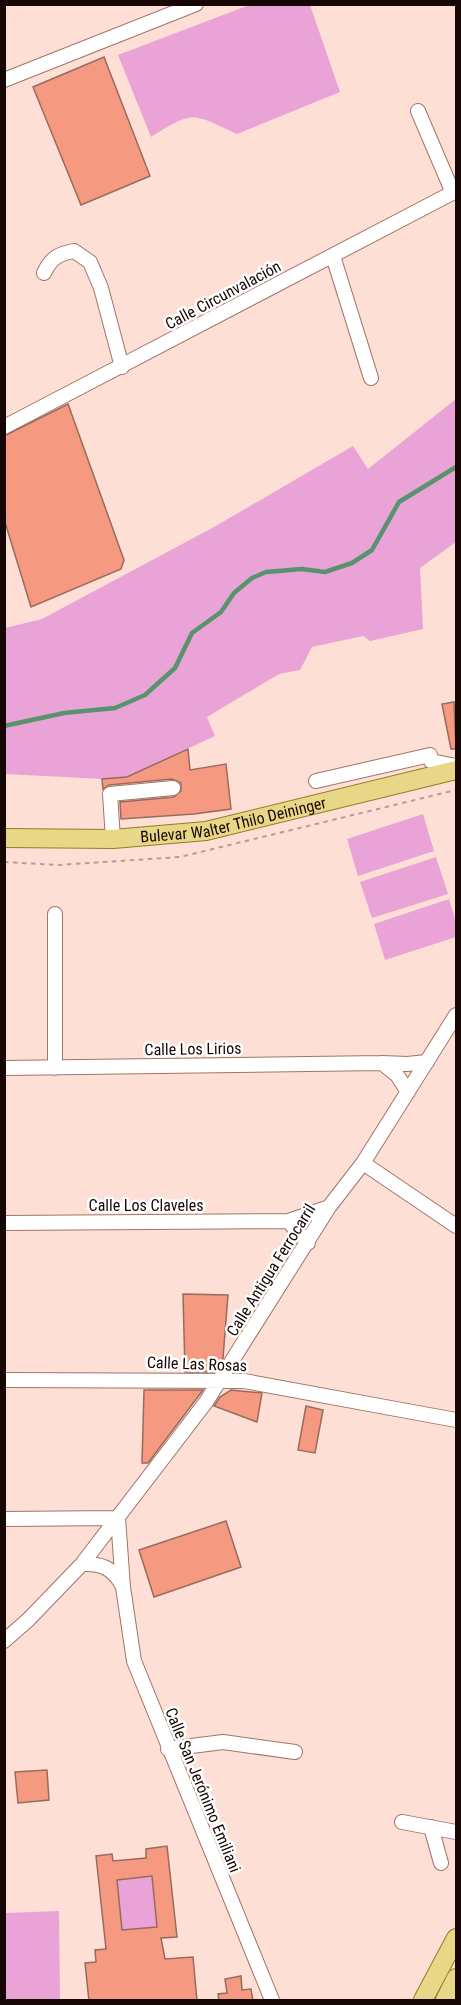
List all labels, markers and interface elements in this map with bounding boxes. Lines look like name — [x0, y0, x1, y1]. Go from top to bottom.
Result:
street label: Calle Circunvalación — [162, 257, 284, 333]
street label: Bulevar Walter Thilo Deininger — [140, 793, 328, 846]
street label: Calle Los Lirios — [144, 1039, 242, 1059]
street label: Calle Los Claveles — [89, 1196, 203, 1215]
street label: Calle Antigua Ferrocarril — [223, 1200, 319, 1340]
street label: Calle Las Rosas — [147, 1353, 247, 1375]
street label: Calle San Jerónimo Emiliani — [161, 1705, 245, 1875]

